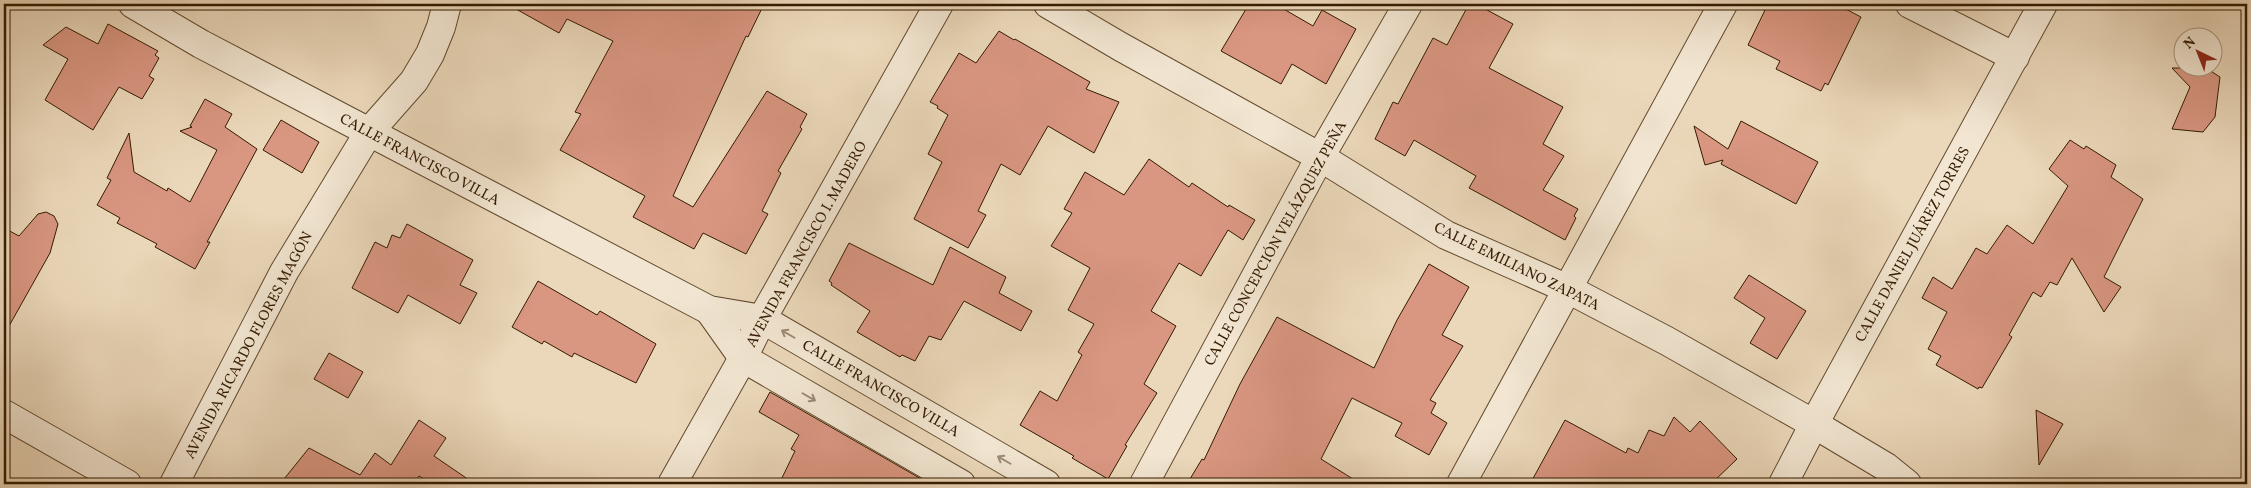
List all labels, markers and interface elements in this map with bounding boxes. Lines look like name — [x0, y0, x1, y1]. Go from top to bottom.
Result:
north arrow — [2174, 28, 2224, 78]
text: N — [2180, 33, 2200, 54]
street label: CALLE FRANCISCO VILLA — [336, 109, 503, 212]
street label: CALLE CONCEPCIÓN VELÁZQUEZ PEÑA — [1200, 117, 1353, 370]
street label: AVENIDA FRANCISCO I. MADERO — [742, 138, 873, 352]
street label: CALLE DANIEL JUÁREZ TORRES — [1851, 143, 1976, 346]
street label: CALLE EMILIANO ZAPATA — [1430, 218, 1603, 317]
street label: AVENIDA RICARDO FLORES MAGÓN — [180, 228, 318, 463]
one-way arrow — [780, 329, 795, 339]
street label: CALLE FRANCISCO VILLA — [798, 336, 963, 443]
one-way arrow — [802, 392, 816, 402]
one-way arrow — [997, 454, 1011, 464]

